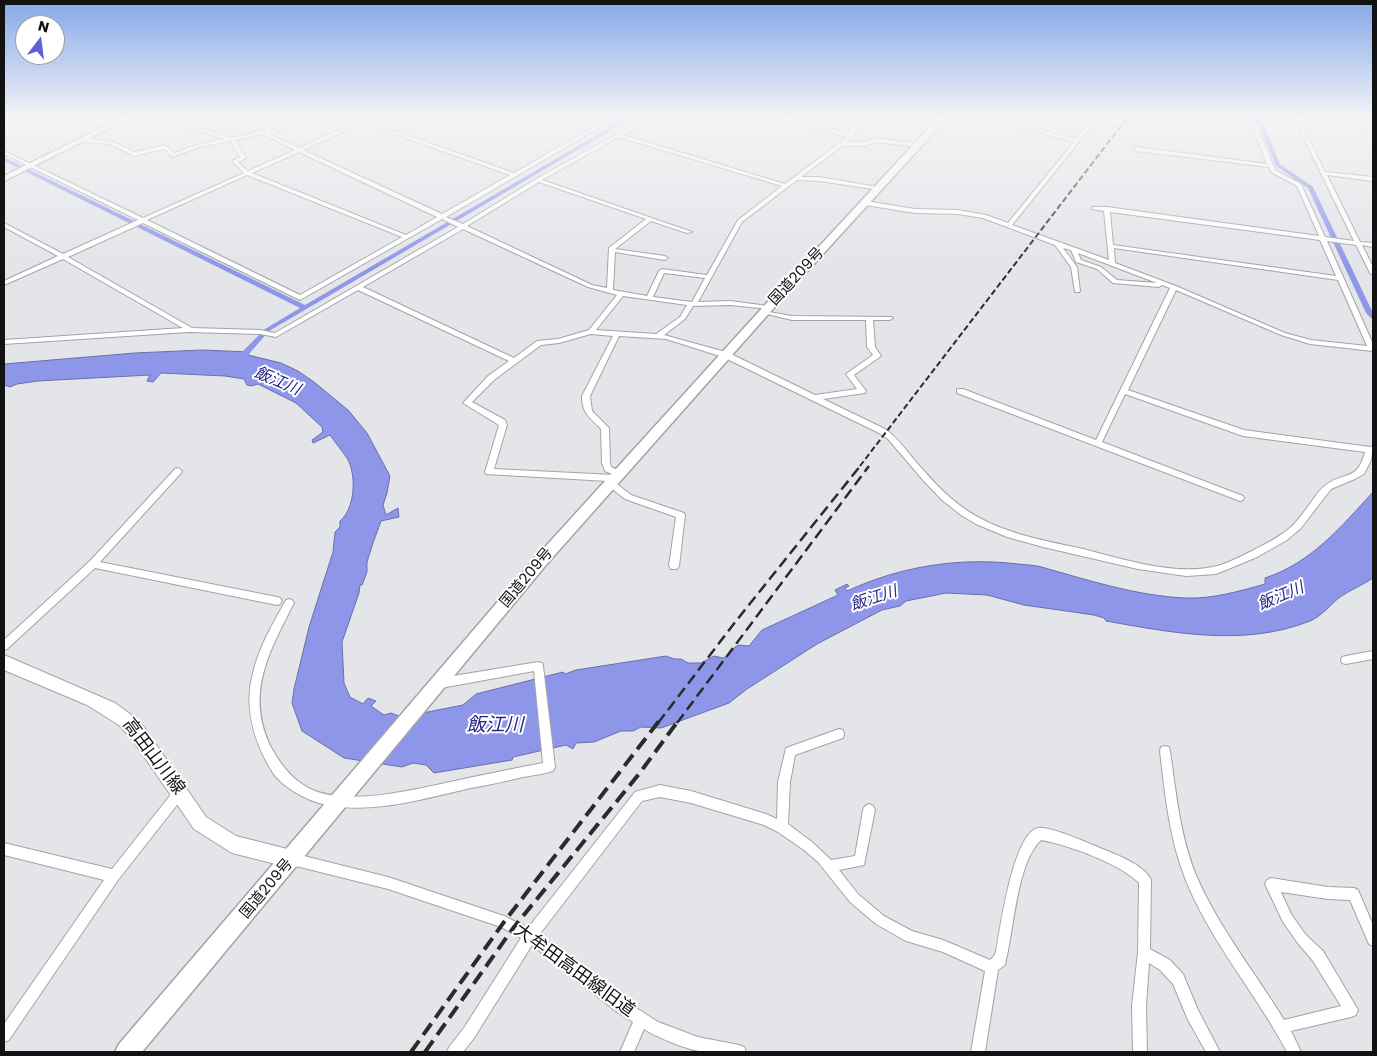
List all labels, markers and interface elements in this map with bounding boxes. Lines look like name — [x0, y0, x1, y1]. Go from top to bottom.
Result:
north arrow — [15, 15, 65, 65]
text: N — [36, 15, 51, 37]
street label: 国道209号 — [766, 244, 828, 310]
water label: 飯江川 — [251, 364, 303, 400]
street label: 国道209号 — [497, 544, 557, 612]
water label: 飯江川 — [1255, 579, 1307, 615]
water label: 飯江川 — [848, 582, 900, 616]
street label: 高田山川線 — [117, 715, 189, 799]
water label: 飯江川 — [467, 715, 523, 737]
street label: 国道209号 — [237, 855, 297, 923]
street label: 大牟田高田線旧道 — [509, 920, 639, 1022]

